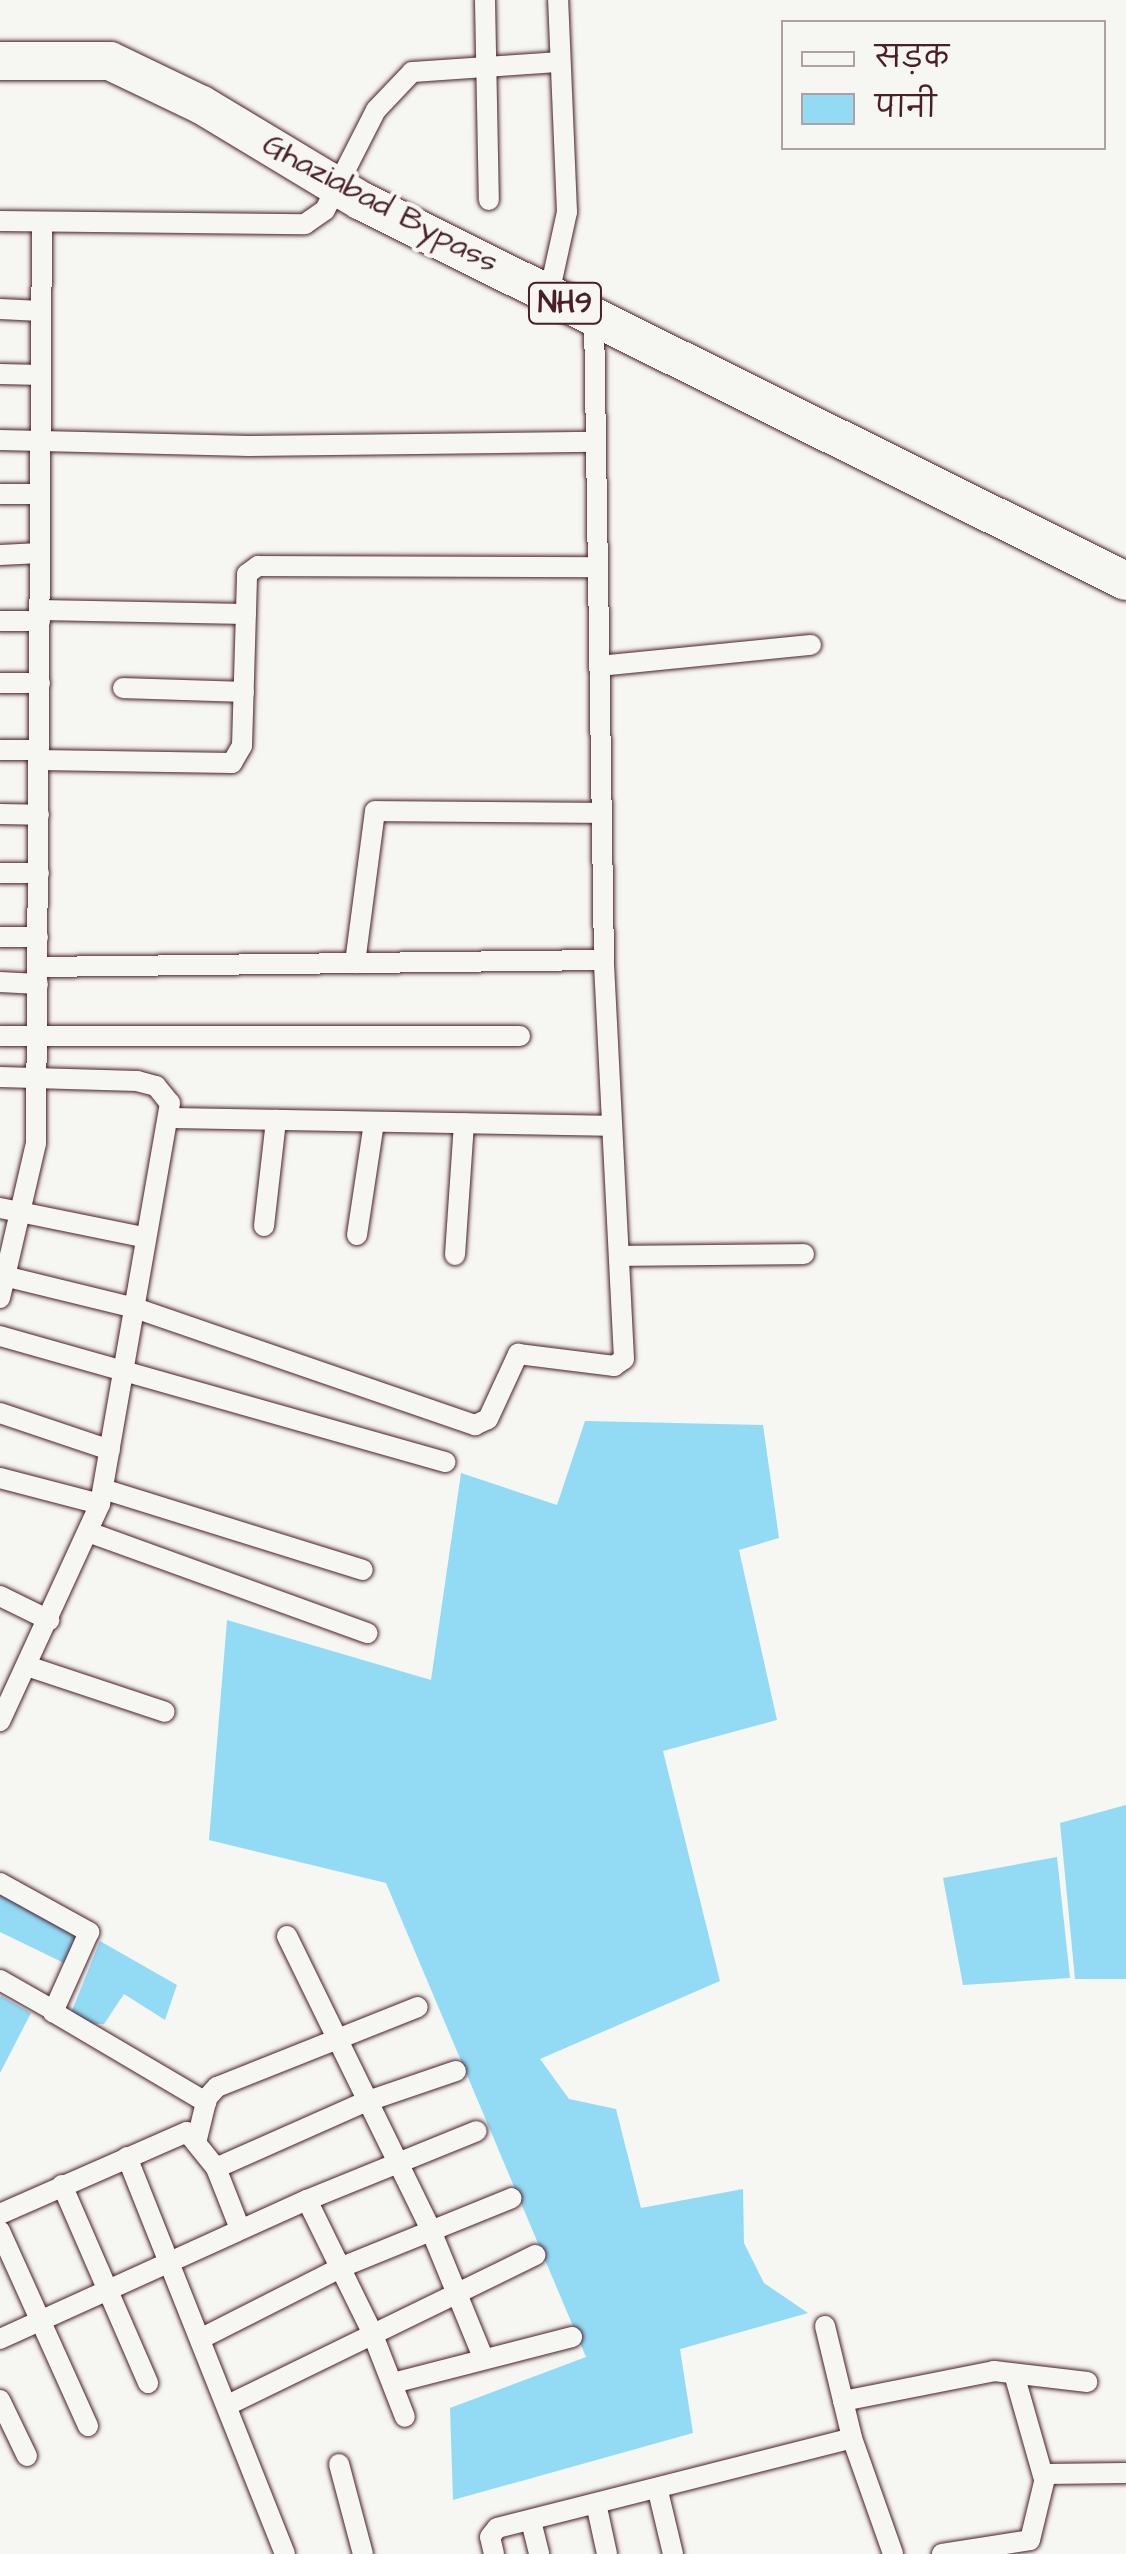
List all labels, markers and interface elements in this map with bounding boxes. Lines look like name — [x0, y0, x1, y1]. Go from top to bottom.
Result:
legend — [781, 20, 1106, 150]
text: सड़क — [875, 37, 949, 79]
text: पानी — [875, 87, 936, 129]
street label: Ghaziabad Bypass — [256, 126, 504, 282]
road number: NH9 — [528, 278, 602, 328]

